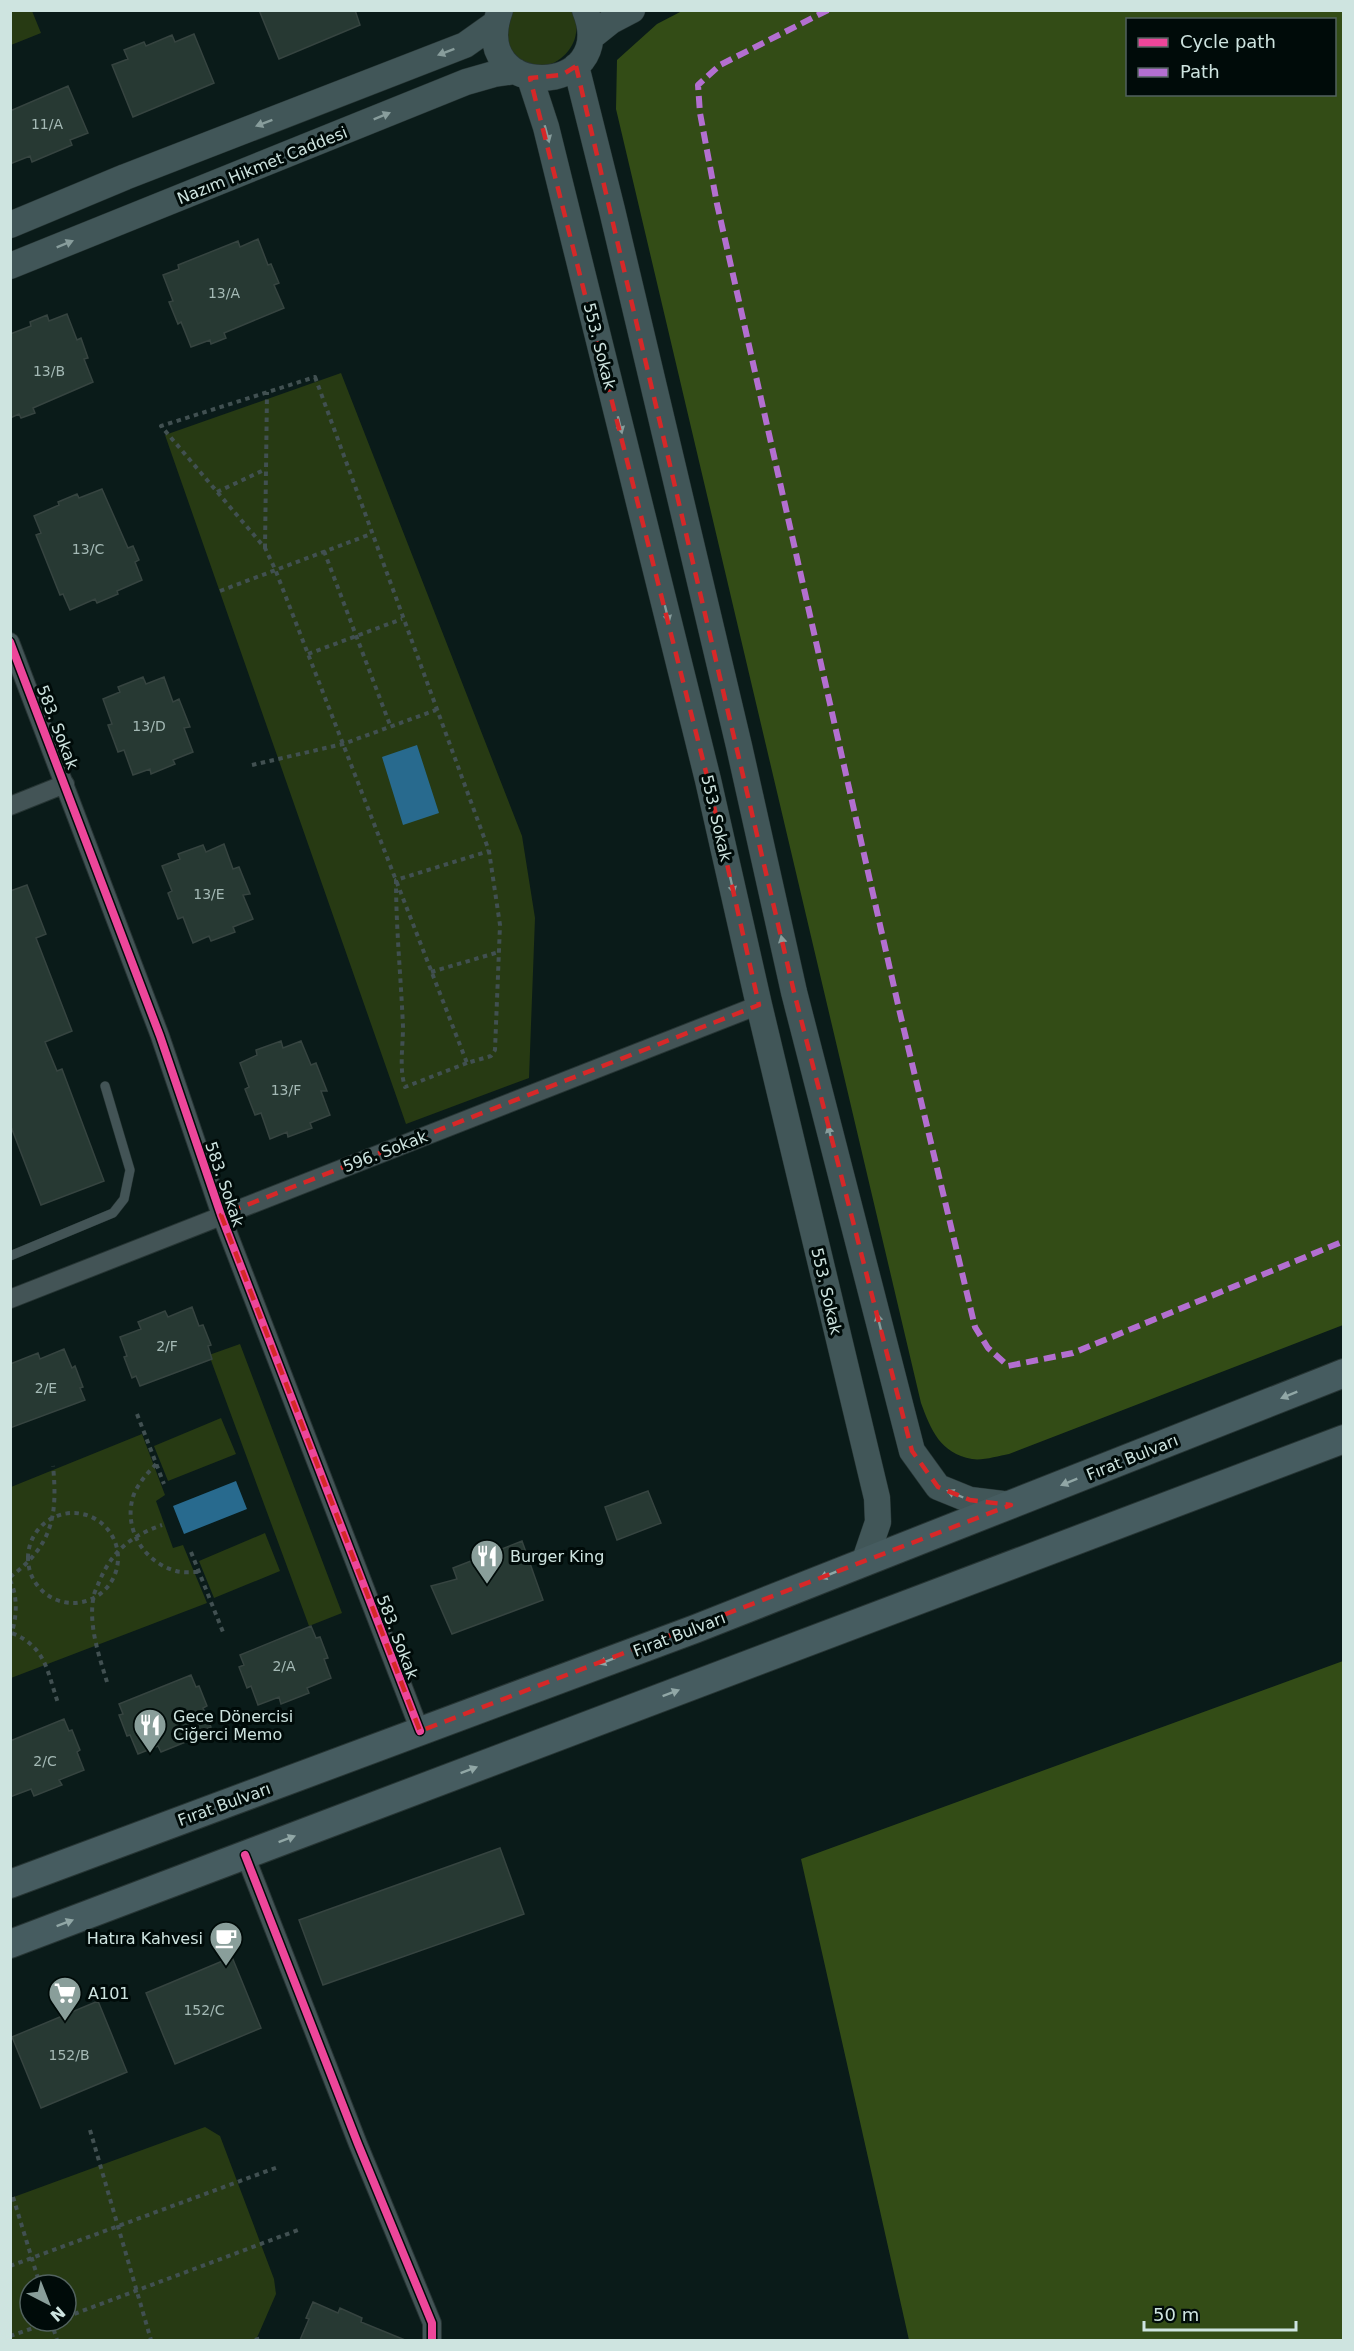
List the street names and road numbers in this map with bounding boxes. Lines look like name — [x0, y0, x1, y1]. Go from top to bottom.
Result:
street label: Nazım Hikmet Caddesi — [174, 123, 350, 208]
street label: 553. Sokak — [580, 301, 620, 392]
street label: 583. Sokak — [33, 682, 83, 773]
street label: 553. Sokak — [697, 773, 736, 864]
street label: 596. Sokak — [340, 1126, 431, 1176]
street label: 583. Sokak — [201, 1139, 248, 1230]
street label: 553. Sokak — [807, 1246, 846, 1337]
street label: Fırat Bulvarı — [1084, 1430, 1181, 1484]
street label: 583. Sokak — [373, 1592, 423, 1683]
street label: Fırat Bulvarı — [630, 1608, 728, 1661]
street label: Fırat Bulvarı — [175, 1779, 273, 1830]

